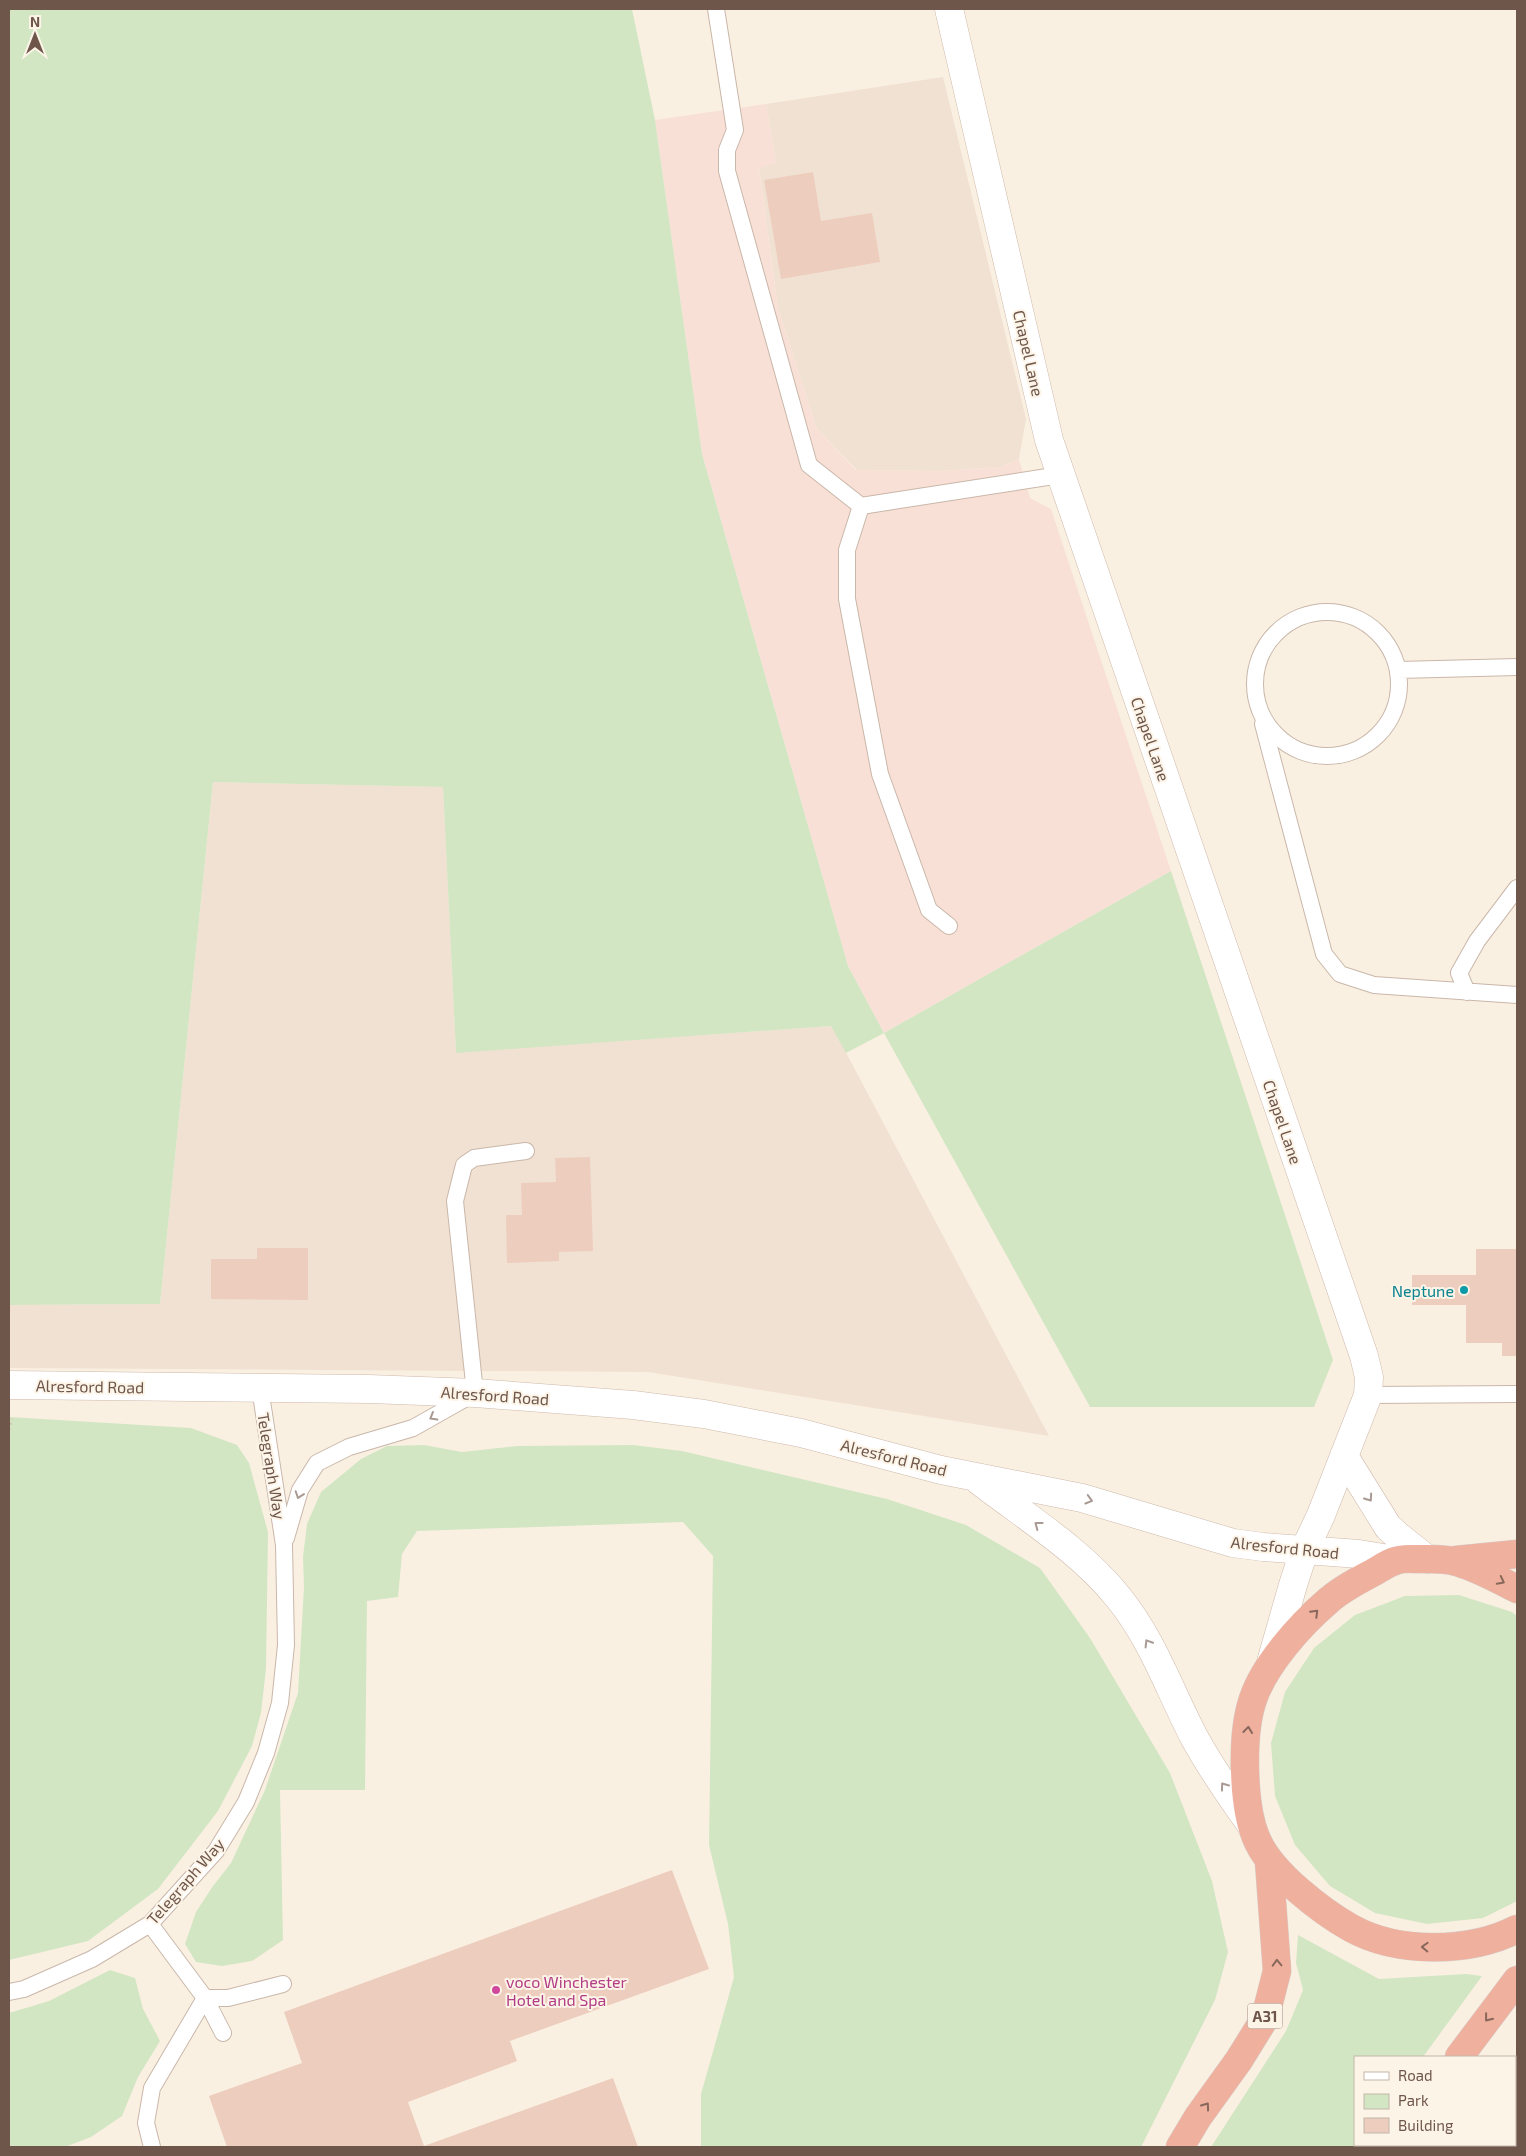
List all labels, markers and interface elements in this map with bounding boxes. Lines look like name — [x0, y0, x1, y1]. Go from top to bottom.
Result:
north arrow — [10, 10, 60, 60]
text: N — [30, 13, 40, 30]
street label: Chapel Lane — [1010, 308, 1048, 398]
street label: Chapel Lane — [1128, 694, 1174, 784]
street label: Chapel Lane — [1260, 1077, 1306, 1167]
place label: Neptune — [1392, 1281, 1454, 1300]
marker: Neptune — [1458, 1284, 1470, 1296]
street label: Alresford Road — [36, 1376, 144, 1396]
street label: Alresford Road — [440, 1382, 550, 1408]
street label: Telegraph Way — [254, 1411, 290, 1521]
one-way arrow — [429, 1411, 438, 1421]
street label: Alresford Road — [839, 1435, 949, 1479]
one-way arrow — [294, 1490, 304, 1499]
one-way arrow — [1363, 1492, 1372, 1502]
one-way arrow — [1085, 1494, 1094, 1505]
one-way arrow — [1035, 1523, 1044, 1531]
street label: Alresford Road — [1230, 1532, 1340, 1562]
one-way arrow — [1496, 1575, 1505, 1585]
one-way arrow — [1309, 1610, 1318, 1619]
one-way arrow — [1145, 1639, 1154, 1648]
one-way arrow — [1242, 1725, 1253, 1733]
one-way arrow — [1221, 1782, 1230, 1792]
street label: Telegraph Way — [142, 1834, 228, 1928]
one-way arrow — [1421, 1942, 1428, 1952]
one-way arrow — [1271, 1959, 1282, 1967]
place label: voco Winchester Hotel and Spa — [506, 1972, 628, 2009]
marker: voco Winchester Hotel and Spa — [490, 1984, 502, 1996]
road number: A31 — [1248, 2004, 1282, 2028]
one-way arrow — [1485, 2012, 1493, 2021]
legend — [1354, 2056, 1516, 2146]
text: Road — [1398, 2066, 1433, 2084]
text: Park — [1398, 2091, 1429, 2109]
one-way arrow — [1200, 2102, 1209, 2112]
text: Building — [1398, 2116, 1454, 2134]

